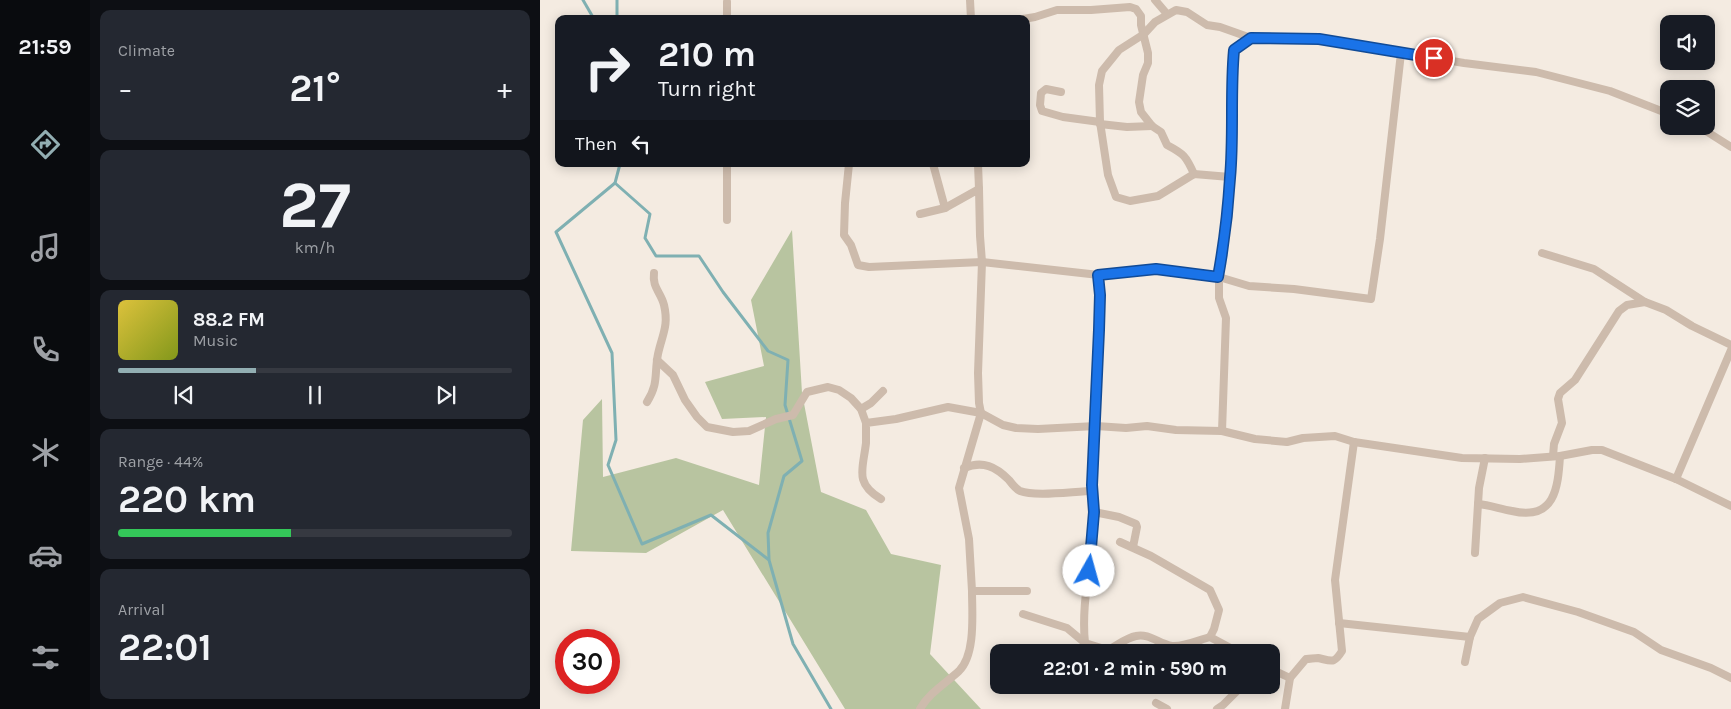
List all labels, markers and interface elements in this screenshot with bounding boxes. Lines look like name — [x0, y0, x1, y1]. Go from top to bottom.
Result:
map controls — [1660, 15, 1715, 135]
button: sound — [1660, 15, 1715, 70]
text: 21:59 — [18, 34, 72, 60]
text: 210 m — [658, 34, 756, 75]
icon: right — [575, 35, 640, 100]
pin — [1413, 37, 1455, 79]
text: Climate — [118, 41, 175, 60]
icon: arrive — [1420, 44, 1448, 72]
text: 21° — [289, 66, 341, 111]
text: − — [118, 72, 133, 105]
text: + — [497, 72, 512, 105]
text: Turn right — [658, 76, 756, 102]
button: layers — [1660, 80, 1715, 135]
icon: directions — [28, 127, 63, 162]
icon: left — [627, 130, 655, 158]
text: Then — [575, 133, 617, 155]
text: 27 — [279, 167, 351, 243]
icon: music — [28, 230, 63, 265]
text: km/h — [295, 238, 335, 257]
text: 88.2 FM — [193, 309, 265, 331]
text: Music — [193, 331, 238, 350]
icon: phone — [28, 332, 63, 367]
icon: previous — [170, 381, 198, 409]
icon: pause — [301, 381, 329, 409]
icon: next — [432, 381, 460, 409]
icon: climate — [28, 435, 63, 470]
text: Range · 44% — [118, 452, 203, 471]
text: 220 km — [118, 477, 256, 522]
icon: car — [28, 538, 63, 573]
position arrow — [1062, 544, 1114, 596]
text: Arrival — [118, 600, 165, 619]
text: 22:01 — [118, 625, 212, 670]
speed limit sign: 30 — [555, 629, 620, 694]
icon: filters — [28, 640, 63, 675]
text: 22:01 · 2 min · 590 m — [1043, 658, 1227, 680]

